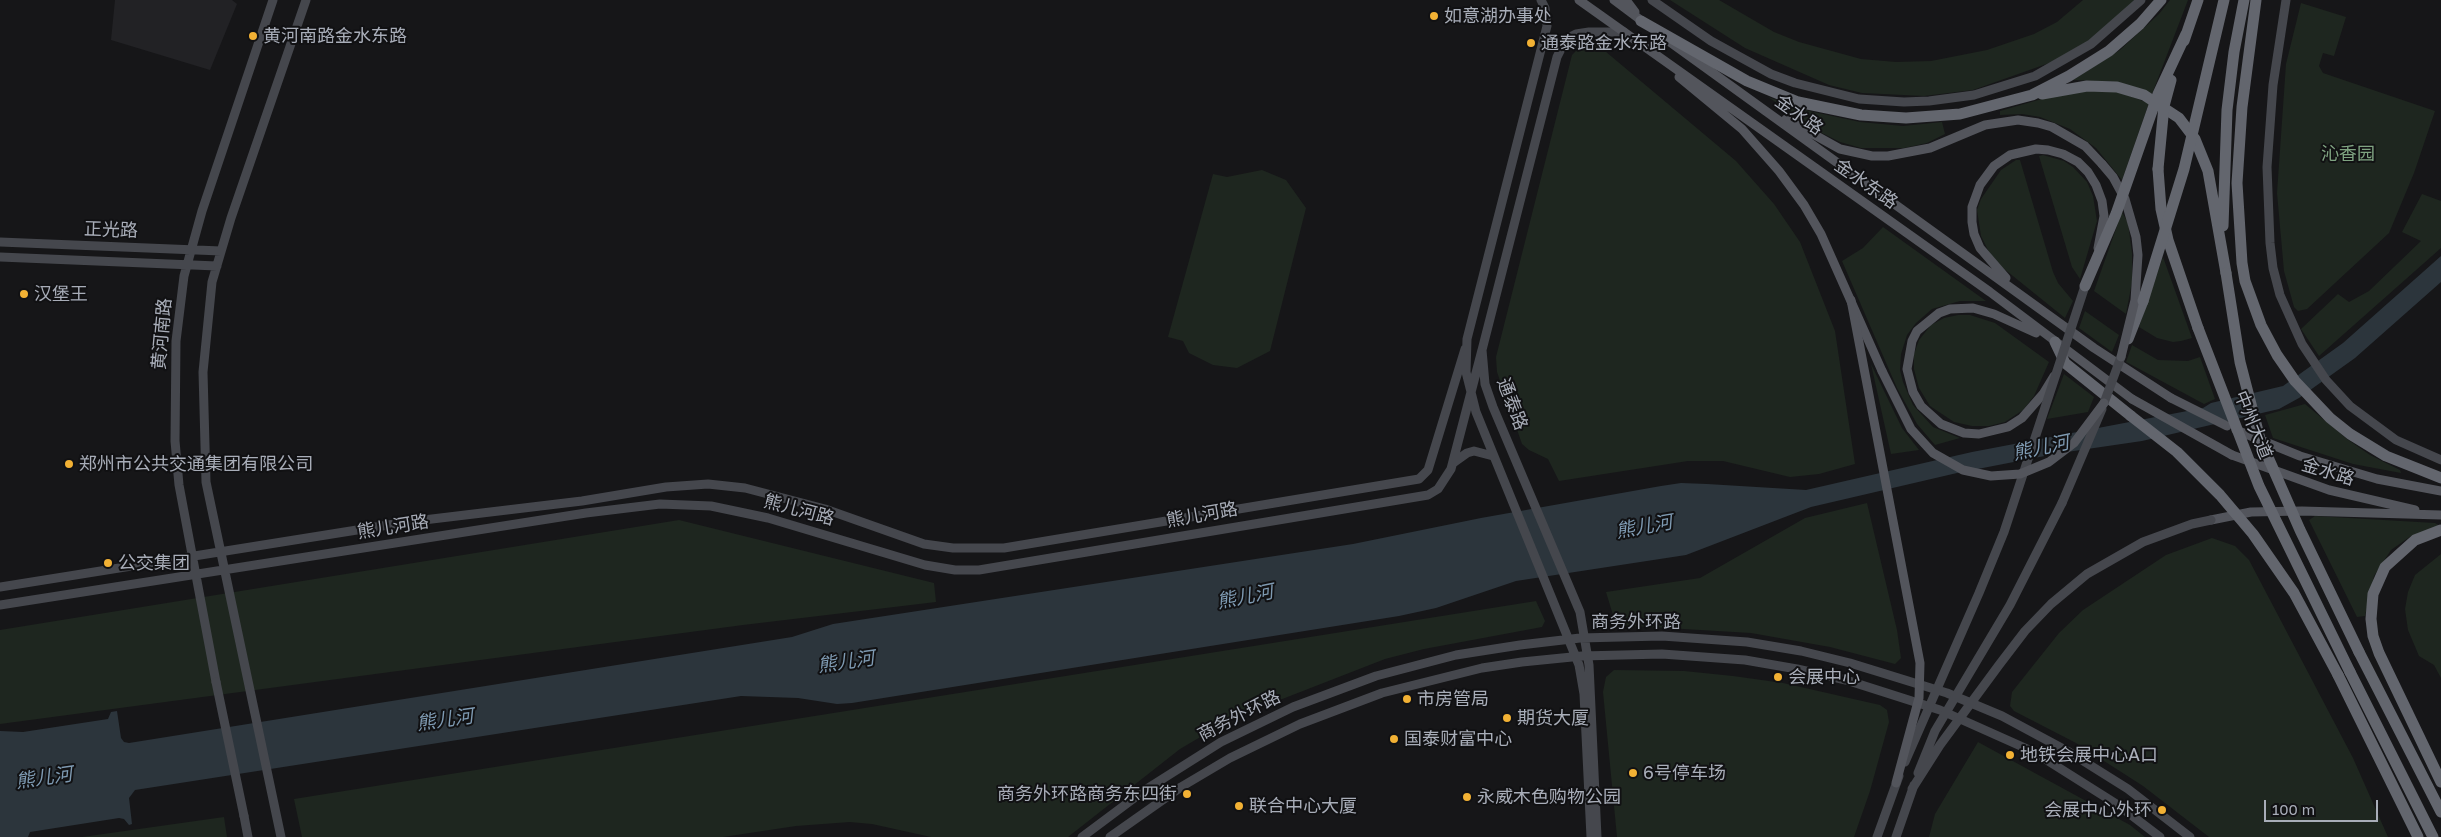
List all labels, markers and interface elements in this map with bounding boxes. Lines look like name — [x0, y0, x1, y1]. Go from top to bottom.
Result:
place label: 如意湖办事处 — [1444, 5, 1552, 27]
marker: 如意湖办事处 — [1428, 10, 1440, 22]
place label: 黄河南路金水东路 — [263, 25, 407, 47]
marker: 黄河南路金水东路 — [247, 30, 259, 42]
place label: 通泰路金水东路 — [1541, 32, 1667, 54]
marker: 通泰路金水东路 — [1525, 37, 1537, 49]
street label: 金水路 — [1771, 90, 1827, 140]
park label: 沁香园 — [2321, 143, 2375, 165]
street label: 金水东路 — [1830, 155, 1902, 213]
street label: 正光路 — [84, 218, 138, 242]
place label: 汉堡王 — [34, 283, 88, 305]
marker: 汉堡王 — [18, 288, 30, 300]
street label: 黄河南路 — [148, 297, 176, 371]
street label: 通泰路 — [1492, 375, 1532, 433]
street label: 中州大道 — [2230, 388, 2276, 462]
water label: 熊儿河 — [2011, 431, 2071, 465]
place label: 郑州市公共交通集团有限公司 — [79, 453, 313, 475]
street label: 金水路 — [2299, 454, 2357, 490]
marker: 郑州市公共交通集团有限公司 — [63, 458, 75, 470]
street label: 熊儿河路 — [761, 490, 837, 530]
street label: 熊儿河路 — [1165, 498, 1239, 532]
street label: 熊儿河路 — [356, 511, 430, 543]
water label: 熊儿河 — [1614, 511, 1674, 543]
place label: 公交集团 — [118, 552, 190, 574]
marker: 公交集团 — [102, 557, 114, 569]
water label: 熊儿河 — [1215, 580, 1275, 614]
street label: 商务外环路 — [1591, 611, 1681, 633]
water label: 熊儿河 — [816, 647, 876, 677]
place label: 会展中心 — [1788, 666, 1860, 688]
marker: 会展中心 — [1772, 671, 1784, 683]
street label: 商务外环路 — [1194, 686, 1284, 746]
place label: 市房管局 — [1417, 688, 1489, 710]
marker: 市房管局 — [1401, 693, 1413, 705]
water label: 熊儿河 — [415, 705, 475, 735]
place label: 期货大厦 — [1517, 707, 1589, 729]
marker: 期货大厦 — [1501, 712, 1513, 724]
place label: 国泰财富中心 — [1404, 728, 1512, 750]
marker: 国泰财富中心 — [1388, 733, 1400, 745]
place label: 地铁会展中心A口 — [2020, 744, 2158, 766]
marker: 地铁会展中心A口 — [2004, 749, 2016, 761]
place label: 6号停车场 — [1643, 762, 1726, 784]
water label: 熊儿河 — [14, 763, 74, 793]
marker: 6号停车场 — [1627, 767, 1639, 779]
place label: 商务外环路商务东四街 — [997, 783, 1177, 805]
place label: 永威木色购物公园 — [1477, 786, 1621, 808]
marker: 商务外环路商务东四街 — [1181, 788, 1193, 800]
scale bar — [2266, 790, 2380, 822]
marker: 永威木色购物公园 — [1461, 791, 1473, 803]
place label: 联合中心大厦 — [1249, 795, 1357, 817]
place label: 会展中心外环 — [2044, 799, 2152, 821]
marker: 联合中心大厦 — [1233, 800, 1245, 812]
text: 100 m — [2272, 800, 2315, 818]
marker: 会展中心外环 — [2156, 804, 2168, 816]

